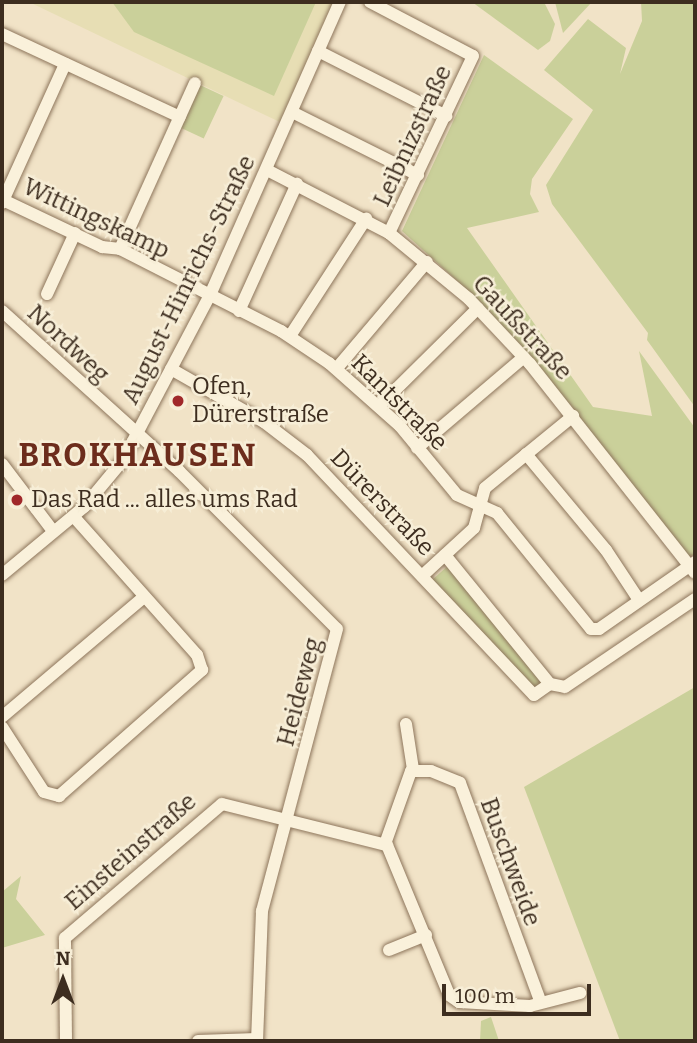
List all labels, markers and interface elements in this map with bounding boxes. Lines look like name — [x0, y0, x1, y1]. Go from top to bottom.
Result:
street label: Leibnizstraße — [368, 61, 458, 211]
street label: August-Hinrichs-Straße — [116, 151, 262, 409]
street label: Wittingskamp — [18, 173, 174, 265]
street label: Gaußstraße — [466, 270, 578, 386]
street label: Nordweg — [21, 299, 115, 389]
street label: Kantstraße — [345, 349, 453, 457]
place label: Ofen, Dürerstraße — [192, 373, 329, 429]
marker: Ofen, Dürerstraße — [170, 393, 186, 409]
district label: BROKHAUSEN — [20, 436, 256, 474]
street label: Dürerstraße — [324, 444, 440, 562]
place label: Das Rad ... alles ums Rad — [31, 486, 298, 514]
marker: Das Rad ... alles ums Rad — [9, 492, 25, 508]
street label: Heideweg — [272, 635, 328, 749]
street label: Einsteinstraße — [60, 787, 202, 917]
street label: Buschweide — [474, 794, 546, 930]
north arrow — [28, 945, 98, 1015]
text: N — [56, 947, 70, 970]
scale bar — [445, 970, 594, 1014]
text: 100 m — [455, 983, 515, 1009]

